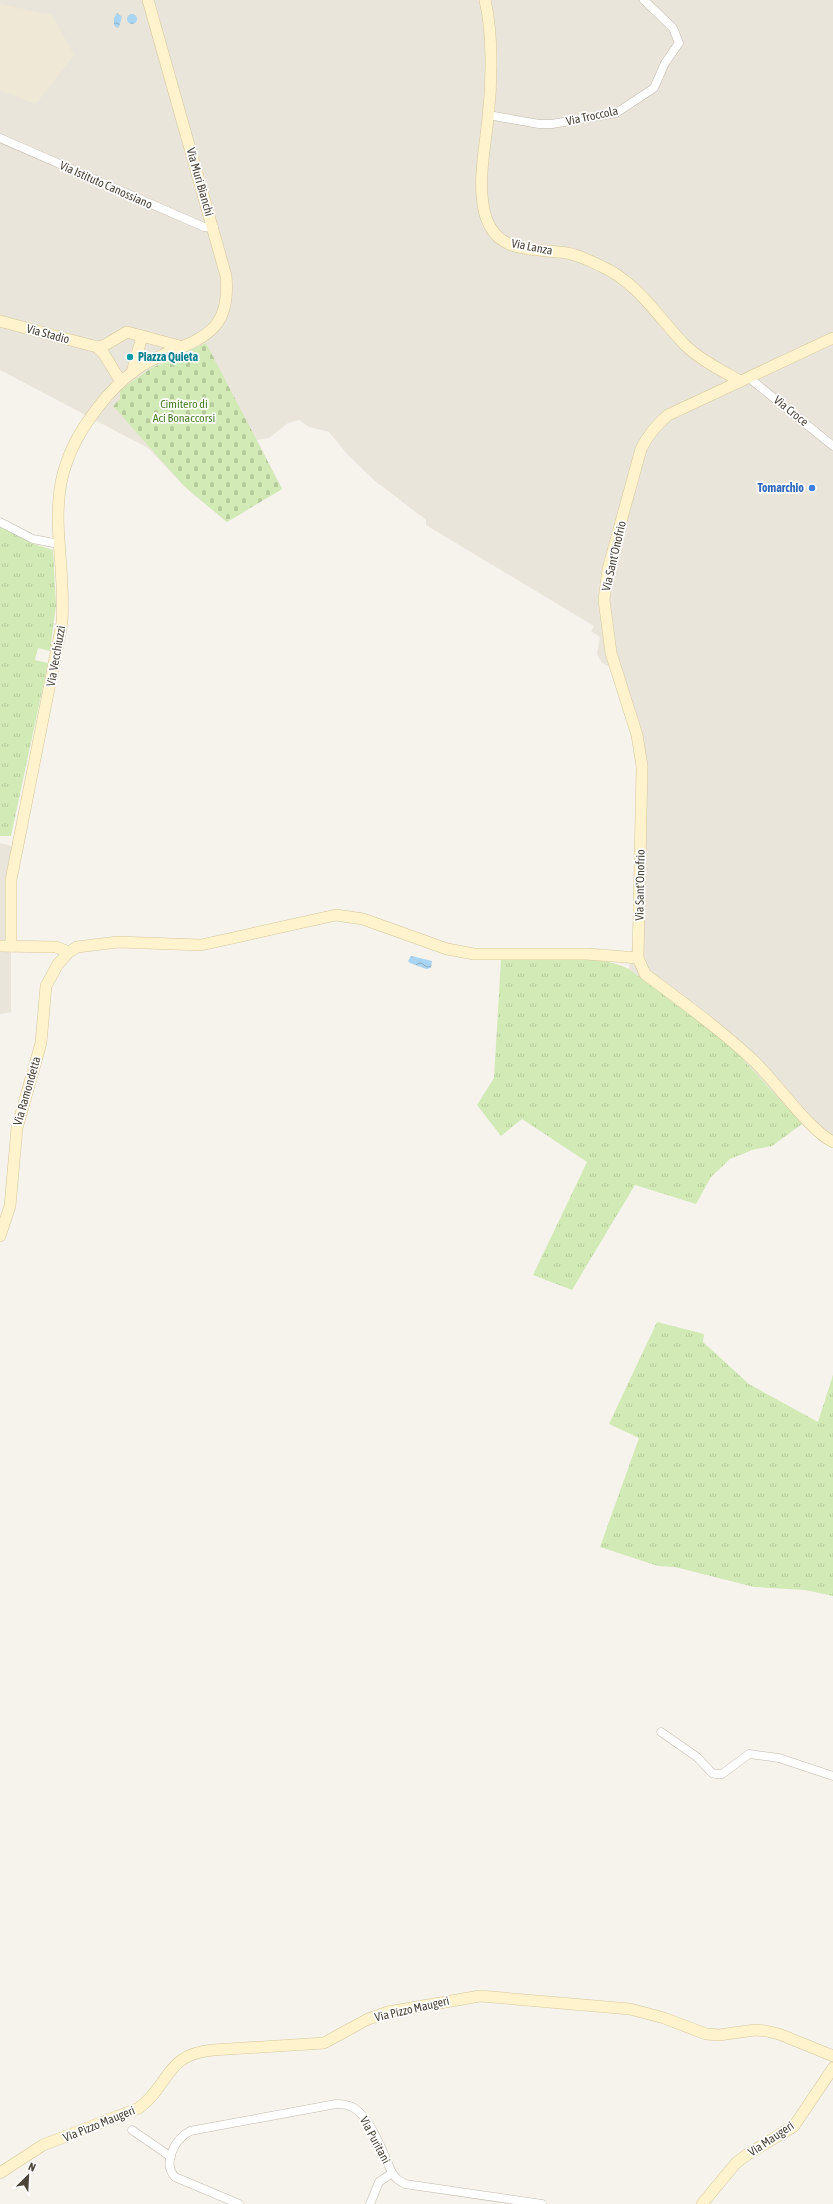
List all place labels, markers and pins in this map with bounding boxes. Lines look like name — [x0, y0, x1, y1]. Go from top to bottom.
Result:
place label: Piazza Quieta — [138, 350, 198, 364]
marker: Piazza Quieta — [125, 352, 135, 362]
place label: Tomarchio — [757, 481, 804, 495]
marker: Tomarchio — [807, 483, 817, 493]

